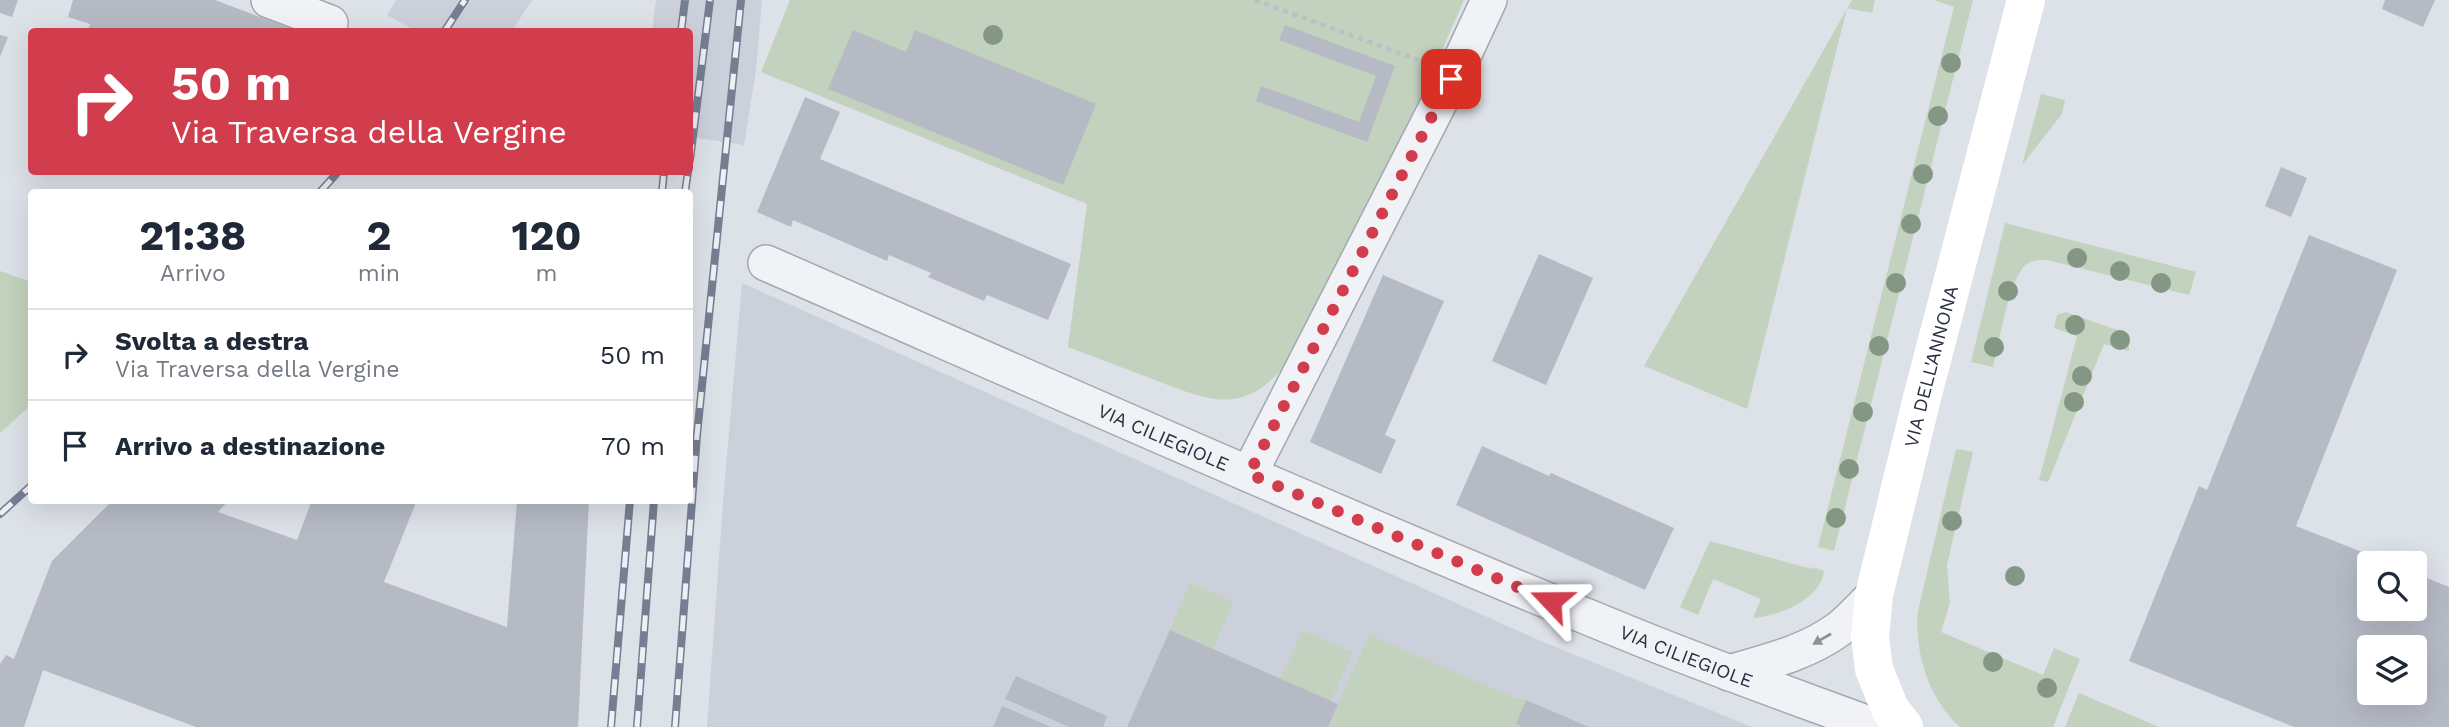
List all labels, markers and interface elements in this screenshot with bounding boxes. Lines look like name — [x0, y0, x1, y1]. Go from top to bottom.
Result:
pin — [1421, 49, 1481, 109]
text: 50 m — [171, 54, 291, 112]
icon: right — [56, 56, 147, 147]
icon: arrive — [1432, 60, 1470, 98]
text: Via Traversa della Vergine — [171, 113, 567, 151]
text: 21:38 — [139, 211, 246, 260]
text: 2 — [366, 211, 391, 260]
text: 120 — [511, 211, 582, 260]
text: Arrivo — [160, 260, 226, 287]
text: min — [358, 260, 400, 287]
text: m — [536, 260, 557, 287]
street label: VIA DELL'ANNONA — [1899, 282, 1963, 449]
text: Svolta a destra — [115, 326, 308, 356]
icon: right — [56, 336, 94, 374]
text: 50 m — [600, 340, 665, 370]
text: Via Traversa della Vergine — [115, 356, 399, 383]
street label: VIA CILIEGIOLE — [1094, 398, 1233, 476]
icon: arrive — [56, 427, 94, 465]
text: Arrivo a destinazione — [115, 431, 385, 461]
text: 70 m — [601, 431, 665, 461]
map controls — [2357, 551, 2427, 705]
button: search — [2357, 551, 2427, 621]
position arrow — [1514, 564, 1588, 638]
street label: VIA CILIEGIOLE — [1617, 620, 1756, 692]
one-way arrow — [1813, 633, 1832, 645]
button: layers — [2357, 635, 2427, 705]

